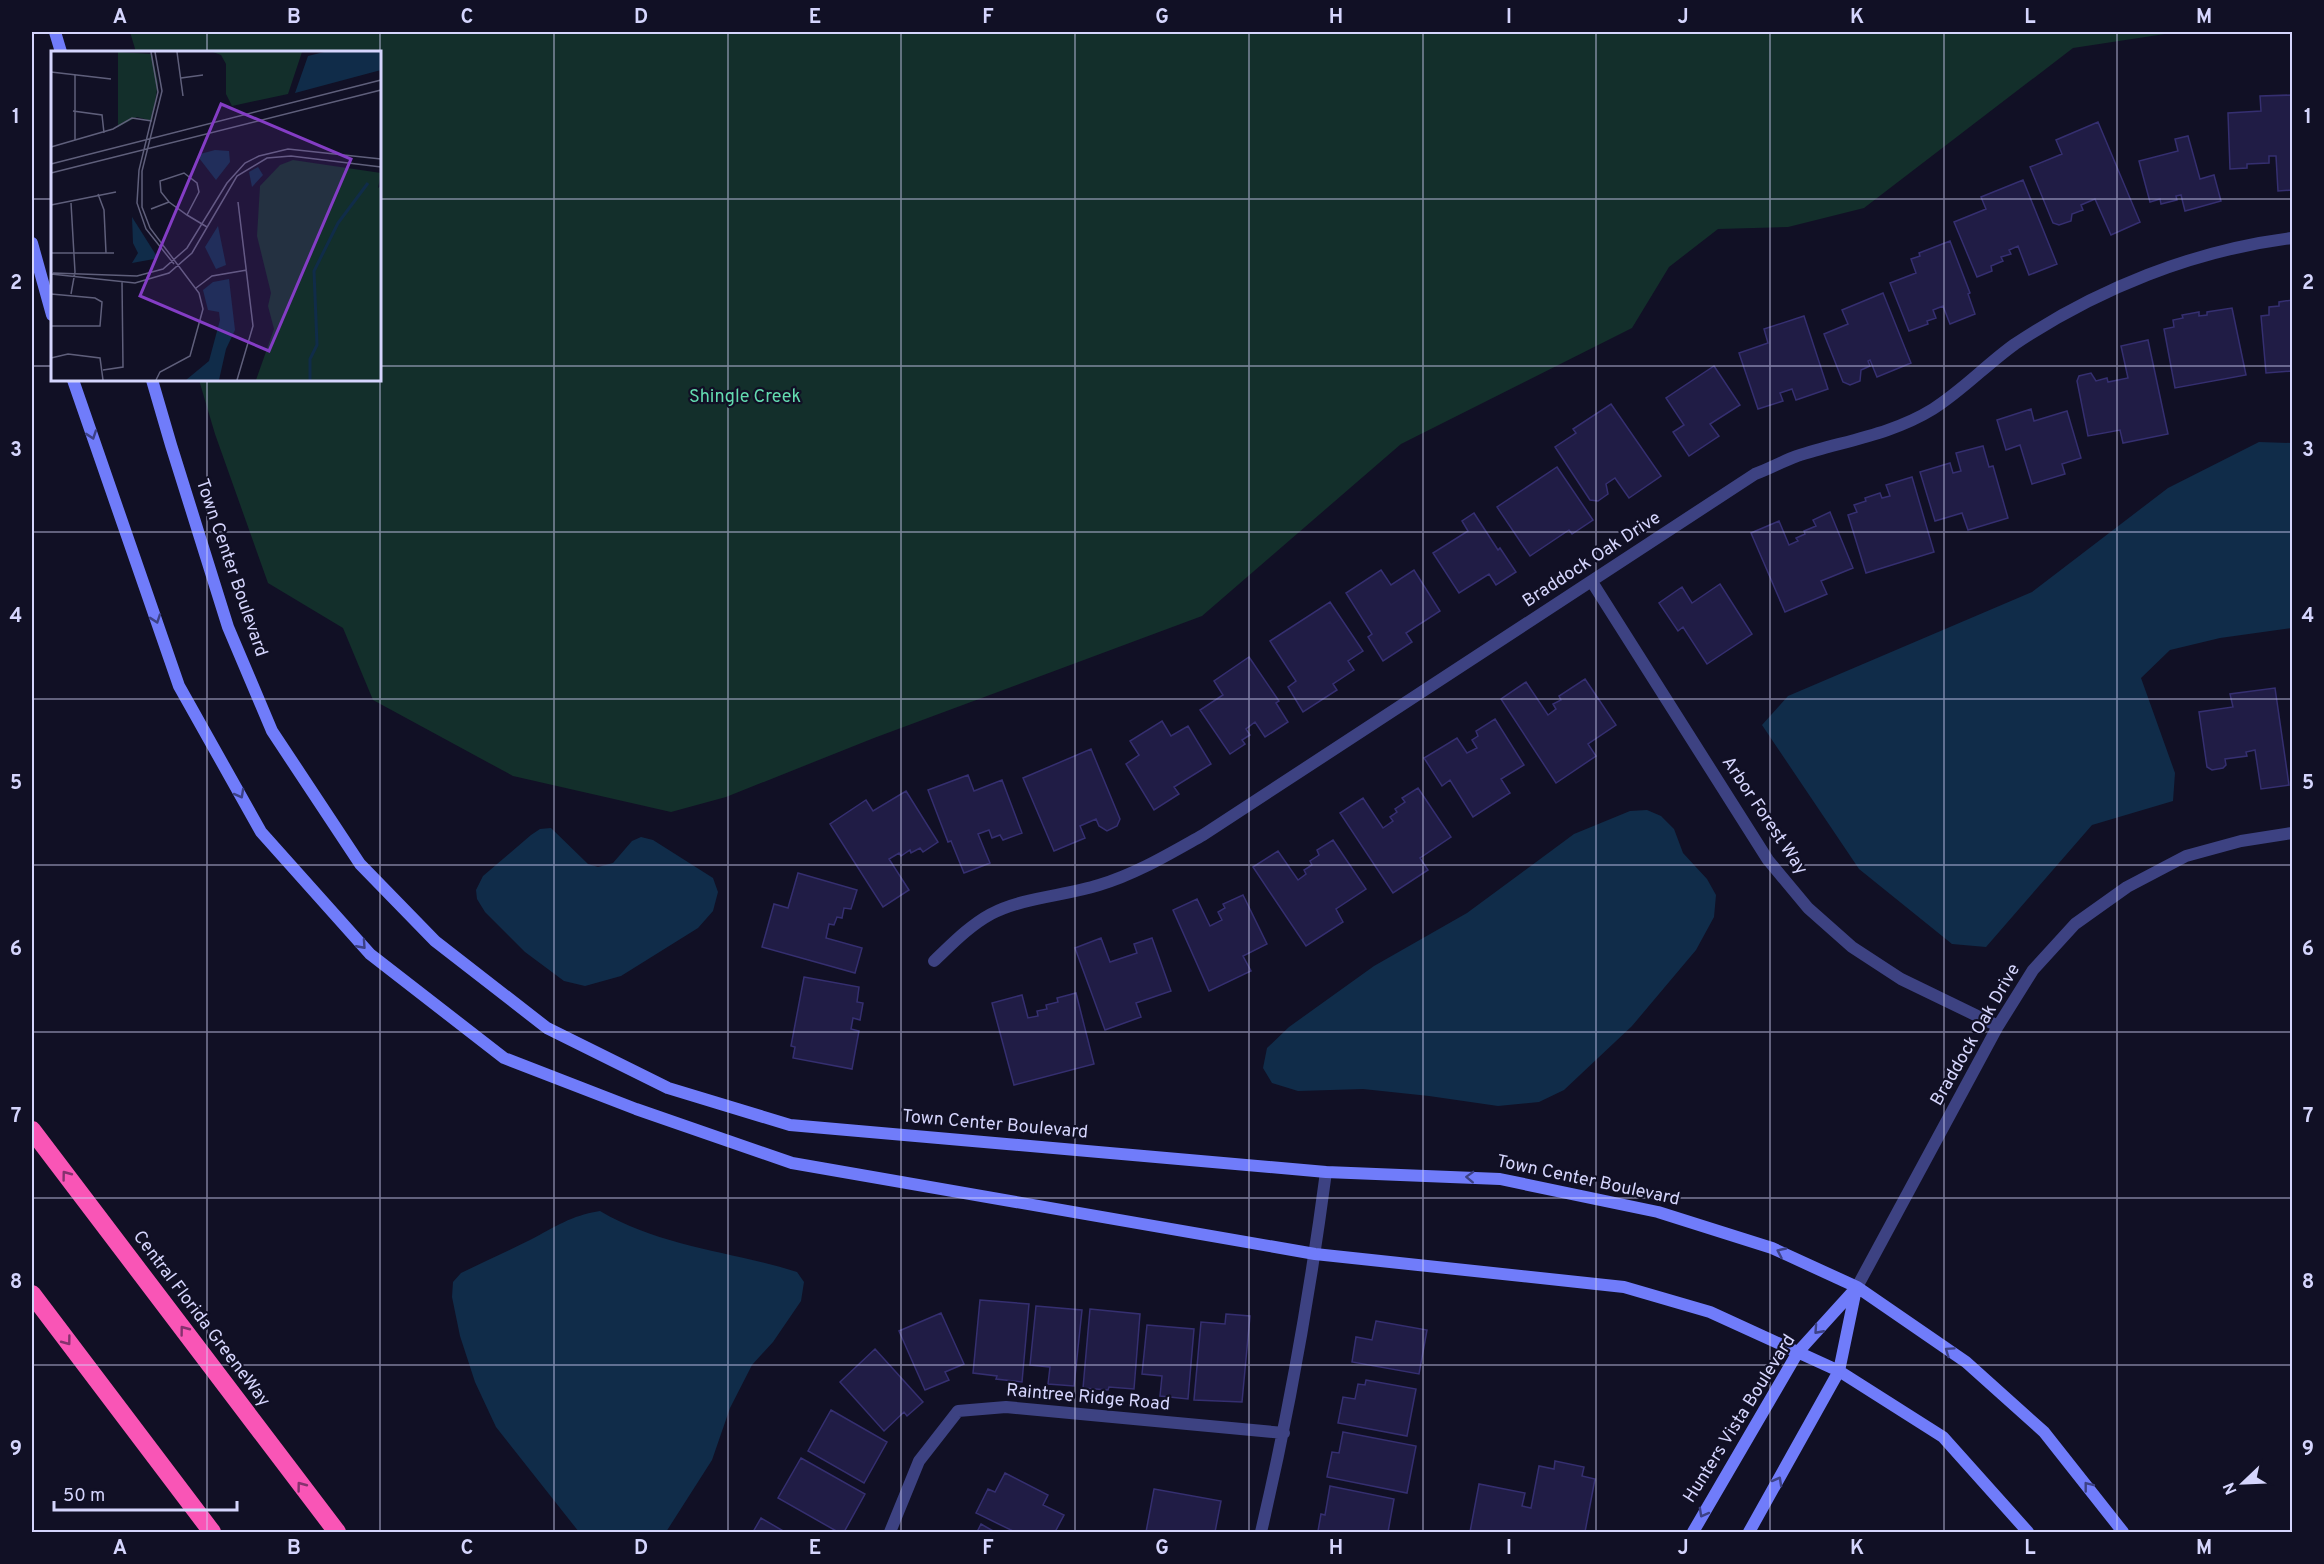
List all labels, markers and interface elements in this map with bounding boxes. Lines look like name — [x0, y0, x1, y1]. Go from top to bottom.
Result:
text: A — [113, 5, 127, 31]
text: B — [287, 5, 301, 31]
text: C — [461, 5, 473, 31]
text: D — [634, 5, 648, 31]
text: E — [809, 5, 821, 31]
text: F — [982, 5, 994, 31]
text: G — [1155, 5, 1169, 31]
text: H — [1329, 5, 1343, 31]
text: I — [1506, 5, 1512, 31]
text: J — [1677, 5, 1689, 31]
text: K — [1850, 5, 1864, 31]
text: L — [2024, 5, 2036, 31]
text: M — [2196, 5, 2212, 31]
inset map — [51, 51, 381, 381]
text: 1 — [12, 105, 20, 131]
text: 1 — [2304, 105, 2312, 131]
text: 2 — [10, 271, 22, 297]
text: 2 — [2302, 271, 2314, 297]
park label: Shingle Creek — [689, 386, 801, 409]
one-way arrow — [85, 429, 98, 440]
text: 3 — [10, 438, 22, 464]
text: 3 — [2302, 438, 2314, 464]
street label: Town Center Boulevard — [190, 476, 272, 660]
street label: Braddock Oak Drive — [1519, 507, 1665, 613]
text: 4 — [10, 604, 22, 630]
text: 4 — [2302, 604, 2314, 630]
one-way arrow — [149, 613, 162, 624]
street label: Arbor Forest Way — [1716, 752, 1812, 880]
text: 5 — [10, 771, 22, 797]
text: 5 — [2302, 771, 2314, 797]
one-way arrow — [233, 788, 244, 798]
text: 6 — [10, 937, 22, 963]
text: 6 — [2302, 937, 2314, 963]
one-way arrow — [355, 938, 366, 949]
street label: Braddock Oak Drive — [1926, 960, 2026, 1110]
text: 7 — [11, 1104, 21, 1130]
text: 7 — [2303, 1104, 2313, 1130]
street label: Town Center Boulevard — [901, 1105, 1089, 1145]
street label: Town Center Boulevard — [1494, 1150, 1682, 1212]
one-way arrow — [62, 1171, 73, 1182]
one-way arrow — [1466, 1171, 1475, 1184]
street label: Central Florida GreeneWay — [127, 1226, 275, 1412]
one-way arrow — [1777, 1248, 1788, 1260]
text: 8 — [10, 1270, 22, 1296]
text: 8 — [2302, 1270, 2314, 1296]
one-way arrow — [1814, 1324, 1825, 1334]
one-way arrow — [180, 1326, 191, 1337]
street label: Hunters Vista Boulevard — [1679, 1331, 1801, 1507]
one-way arrow — [59, 1334, 70, 1345]
one-way arrow — [1945, 1347, 1956, 1358]
street label: Raintree Ridge Road — [1005, 1379, 1171, 1417]
text: 9 — [10, 1437, 22, 1463]
text: 9 — [2302, 1437, 2314, 1463]
north arrow — [2213, 1453, 2273, 1513]
scale bar — [54, 1474, 237, 1512]
one-way arrow — [1771, 1477, 1782, 1488]
text: N — [2220, 1479, 2242, 1497]
one-way arrow — [298, 1482, 309, 1493]
one-way arrow — [2084, 1482, 2095, 1493]
text: 50 m — [63, 1485, 105, 1508]
one-way arrow — [1699, 1507, 1710, 1517]
text: A — [113, 1536, 127, 1562]
text: B — [287, 1536, 301, 1562]
text: C — [461, 1536, 473, 1562]
text: D — [634, 1536, 648, 1562]
text: E — [809, 1536, 821, 1562]
text: F — [982, 1536, 994, 1562]
text: G — [1155, 1536, 1169, 1562]
text: H — [1329, 1536, 1343, 1562]
text: I — [1506, 1536, 1512, 1562]
text: J — [1677, 1536, 1689, 1562]
text: K — [1850, 1536, 1864, 1562]
text: L — [2024, 1536, 2036, 1562]
text: M — [2196, 1536, 2212, 1562]

